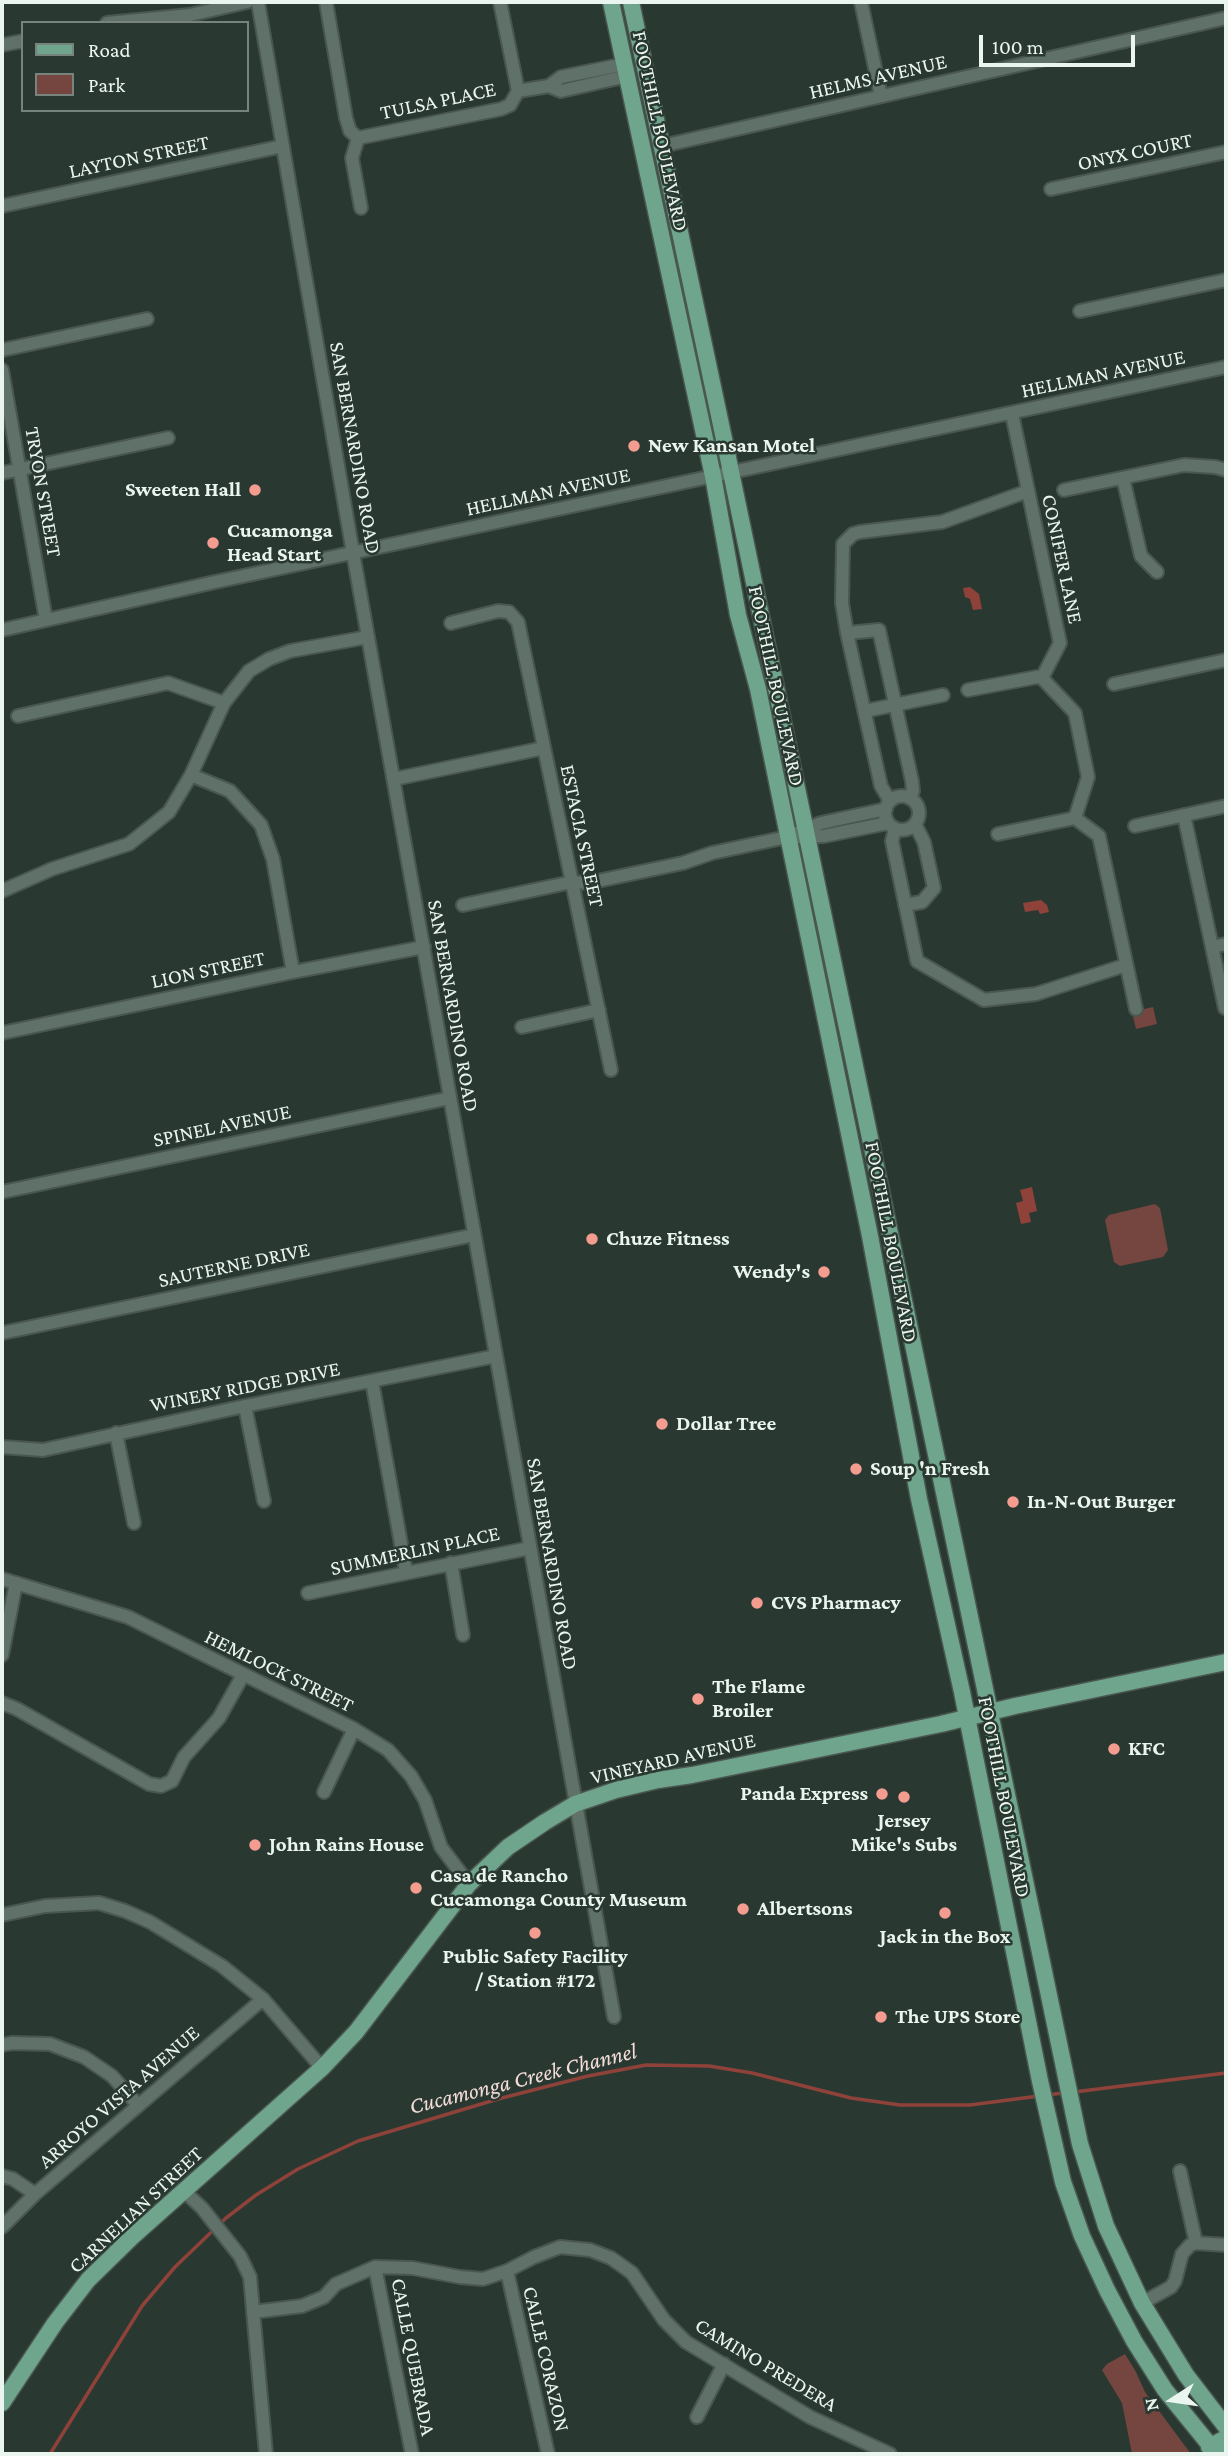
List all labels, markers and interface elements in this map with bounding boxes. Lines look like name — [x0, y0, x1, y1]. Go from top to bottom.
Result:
legend — [21, 21, 248, 112]
scale bar — [983, 21, 1139, 65]
street label: FOOTHILL BOULEVARD — [626, 29, 694, 233]
text: 100 m — [992, 35, 1044, 59]
text: Road — [88, 38, 131, 62]
street label: HELMS AVENUE — [807, 49, 949, 105]
text: Park — [88, 73, 125, 97]
street label: TULSA PLACE — [378, 76, 498, 126]
street label: ONYX COURT — [1075, 128, 1195, 176]
street label: LAYTON STREET — [67, 130, 211, 184]
street label: SAN BERNARDINO ROAD — [324, 340, 386, 556]
street label: HELLMAN AVENUE — [1019, 344, 1187, 404]
street label: TRYON STREET — [19, 425, 67, 559]
place label: New Kansan Motel — [648, 433, 815, 459]
marker: New Kansan Motel — [626, 438, 642, 454]
street label: HELLMAN AVENUE — [464, 462, 632, 522]
place label: Sweeten Hall — [125, 477, 241, 503]
marker: Sweeten Hall — [247, 482, 263, 498]
street label: CONIFER LANE — [1036, 492, 1088, 626]
place label: Cucamonga Head Start — [227, 518, 333, 568]
marker: Cucamonga Head Start — [205, 535, 221, 551]
street label: FOOTHILL BOULEVARD — [742, 584, 810, 788]
street label: ESTACIA STREET — [555, 762, 609, 910]
street label: SAN BERNARDINO ROAD — [422, 898, 484, 1114]
street label: LION STREET — [149, 946, 267, 994]
street label: SPINEL AVENUE — [151, 1099, 293, 1153]
street label: FOOTHILL BOULEVARD — [859, 1139, 923, 1345]
place label: Chuze Fitness — [606, 1226, 730, 1252]
marker: Chuze Fitness — [584, 1231, 600, 1247]
street label: SAUTERNE DRIVE — [156, 1237, 312, 1293]
place label: Wendy's — [733, 1259, 810, 1285]
marker: Wendy's — [816, 1264, 832, 1280]
street label: WINERY RIDGE DRIVE — [148, 1356, 342, 1418]
place label: Dollar Tree — [676, 1411, 776, 1437]
marker: Dollar Tree — [654, 1416, 670, 1432]
street label: SAN BERNARDINO ROAD — [521, 1456, 583, 1672]
place label: Soup 'n Fresh — [870, 1456, 990, 1482]
marker: Soup 'n Fresh — [848, 1461, 864, 1477]
place label: In-N-Out Burger — [1027, 1489, 1176, 1515]
marker: In-N-Out Burger — [1005, 1494, 1021, 1510]
street label: SUMMERLIN PLACE — [328, 1521, 502, 1581]
place label: CVS Pharmacy — [771, 1590, 901, 1616]
marker: CVS Pharmacy — [749, 1595, 765, 1611]
street label: HEMLOCK STREET — [200, 1624, 358, 1718]
place label: The Flame Broiler — [712, 1674, 805, 1724]
marker: The Flame Broiler — [690, 1691, 706, 1707]
street label: FOOTHILL BOULEVARD — [972, 1694, 1036, 1900]
street label: VINEYARD AVENUE — [588, 1728, 758, 1790]
place label: KFC — [1128, 1736, 1165, 1762]
marker: KFC — [1106, 1741, 1122, 1757]
place label: Panda Express — [740, 1781, 868, 1807]
marker: Panda Express — [874, 1786, 890, 1802]
marker: Jersey Mike's Subs — [896, 1789, 912, 1805]
place label: Jersey Mike's Subs — [851, 1808, 957, 1858]
place label: John Rains House — [269, 1832, 424, 1858]
marker: John Rains House — [247, 1837, 263, 1853]
place label: Casa de Rancho Cucamonga County Museum — [430, 1863, 687, 1913]
marker: Casa de Rancho Cucamonga County Museum — [408, 1880, 424, 1896]
place label: Albertsons — [757, 1896, 853, 1922]
marker: Albertsons — [735, 1901, 751, 1917]
marker: Jack in the Box — [937, 1905, 953, 1921]
place label: Jack in the Box — [879, 1924, 1011, 1950]
marker: Public Safety Facility / Station #172 — [527, 1925, 543, 1941]
place label: Public Safety Facility / Station #172 — [442, 1944, 628, 1994]
place label: The UPS Store — [895, 2004, 1020, 2030]
marker: The UPS Store — [873, 2009, 889, 2025]
street label: ARROYO VISTA AVENUE — [33, 2020, 205, 2174]
water label: Cucamonga Creek Channel — [406, 2037, 640, 2121]
street label: CARNELIAN STREET — [64, 2141, 208, 2279]
street label: CALLE QUEBRADA — [385, 2276, 441, 2438]
street label: CALLE CORAZON — [517, 2284, 575, 2434]
street label: CAMINO PREDERA — [690, 2313, 842, 2417]
north arrow — [1137, 2365, 1207, 2435]
text: N — [1139, 2396, 1163, 2413]

